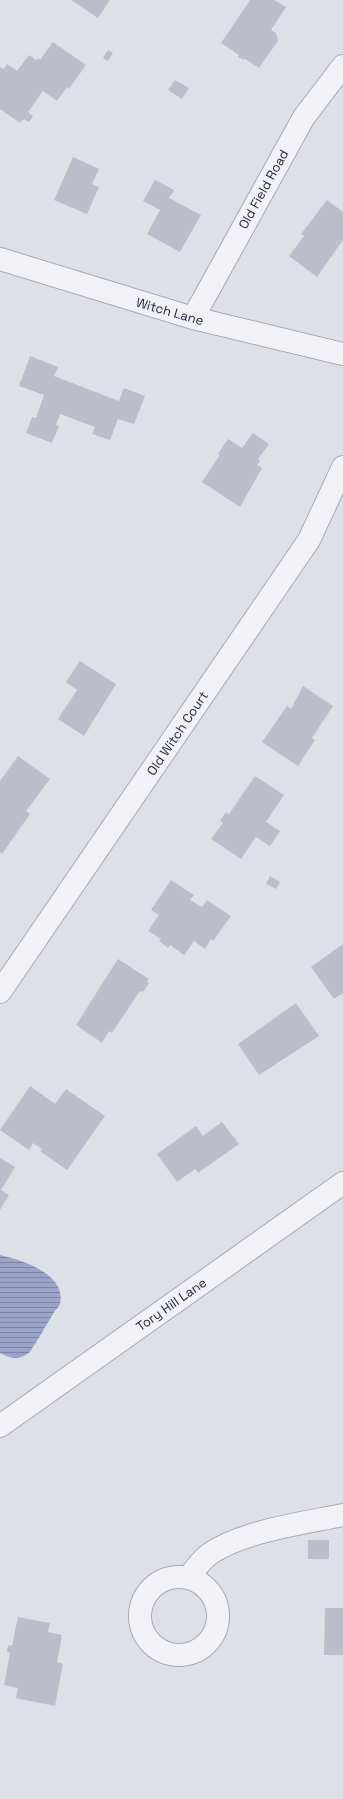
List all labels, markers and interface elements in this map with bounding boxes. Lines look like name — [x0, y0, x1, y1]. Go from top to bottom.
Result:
street label: Old Field Road — [235, 147, 292, 232]
street label: Witch Lane — [134, 294, 206, 329]
street label: Old Witch Court — [143, 688, 212, 779]
street label: Tory Hill Lane — [133, 1274, 210, 1335]

